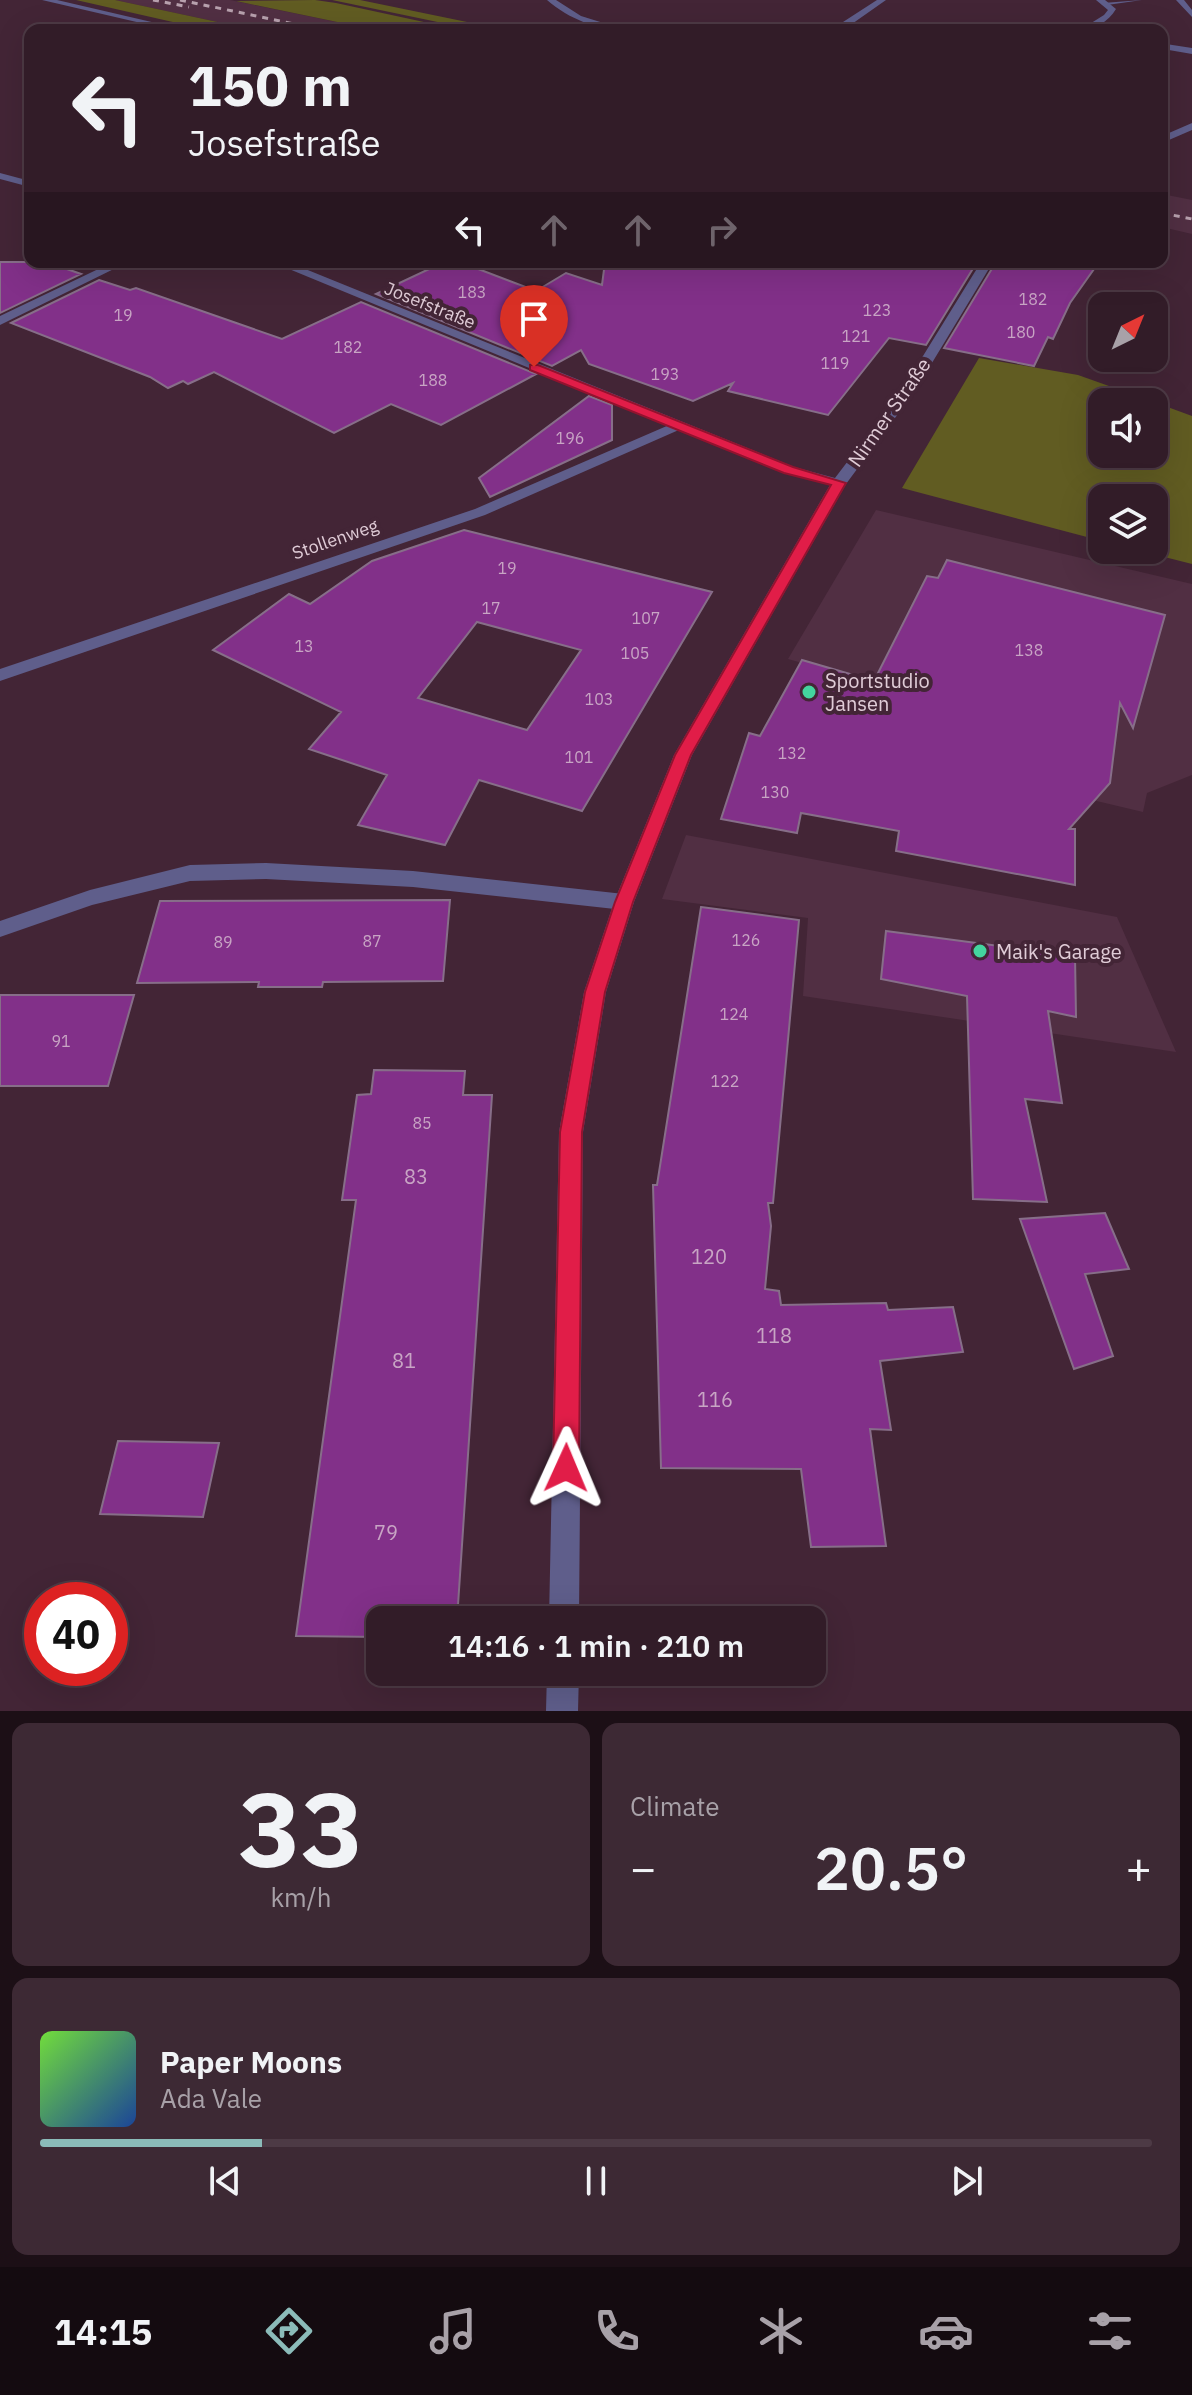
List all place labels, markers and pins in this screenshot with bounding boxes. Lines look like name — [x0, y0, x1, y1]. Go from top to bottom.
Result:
pin — [500, 285, 568, 367]
place label: Sportstudio Jansen — [825, 667, 930, 717]
marker: Sportstudio Jansen — [800, 683, 818, 701]
place label: Maik's Garage — [996, 938, 1122, 965]
marker: Maik's Garage — [971, 942, 989, 960]

